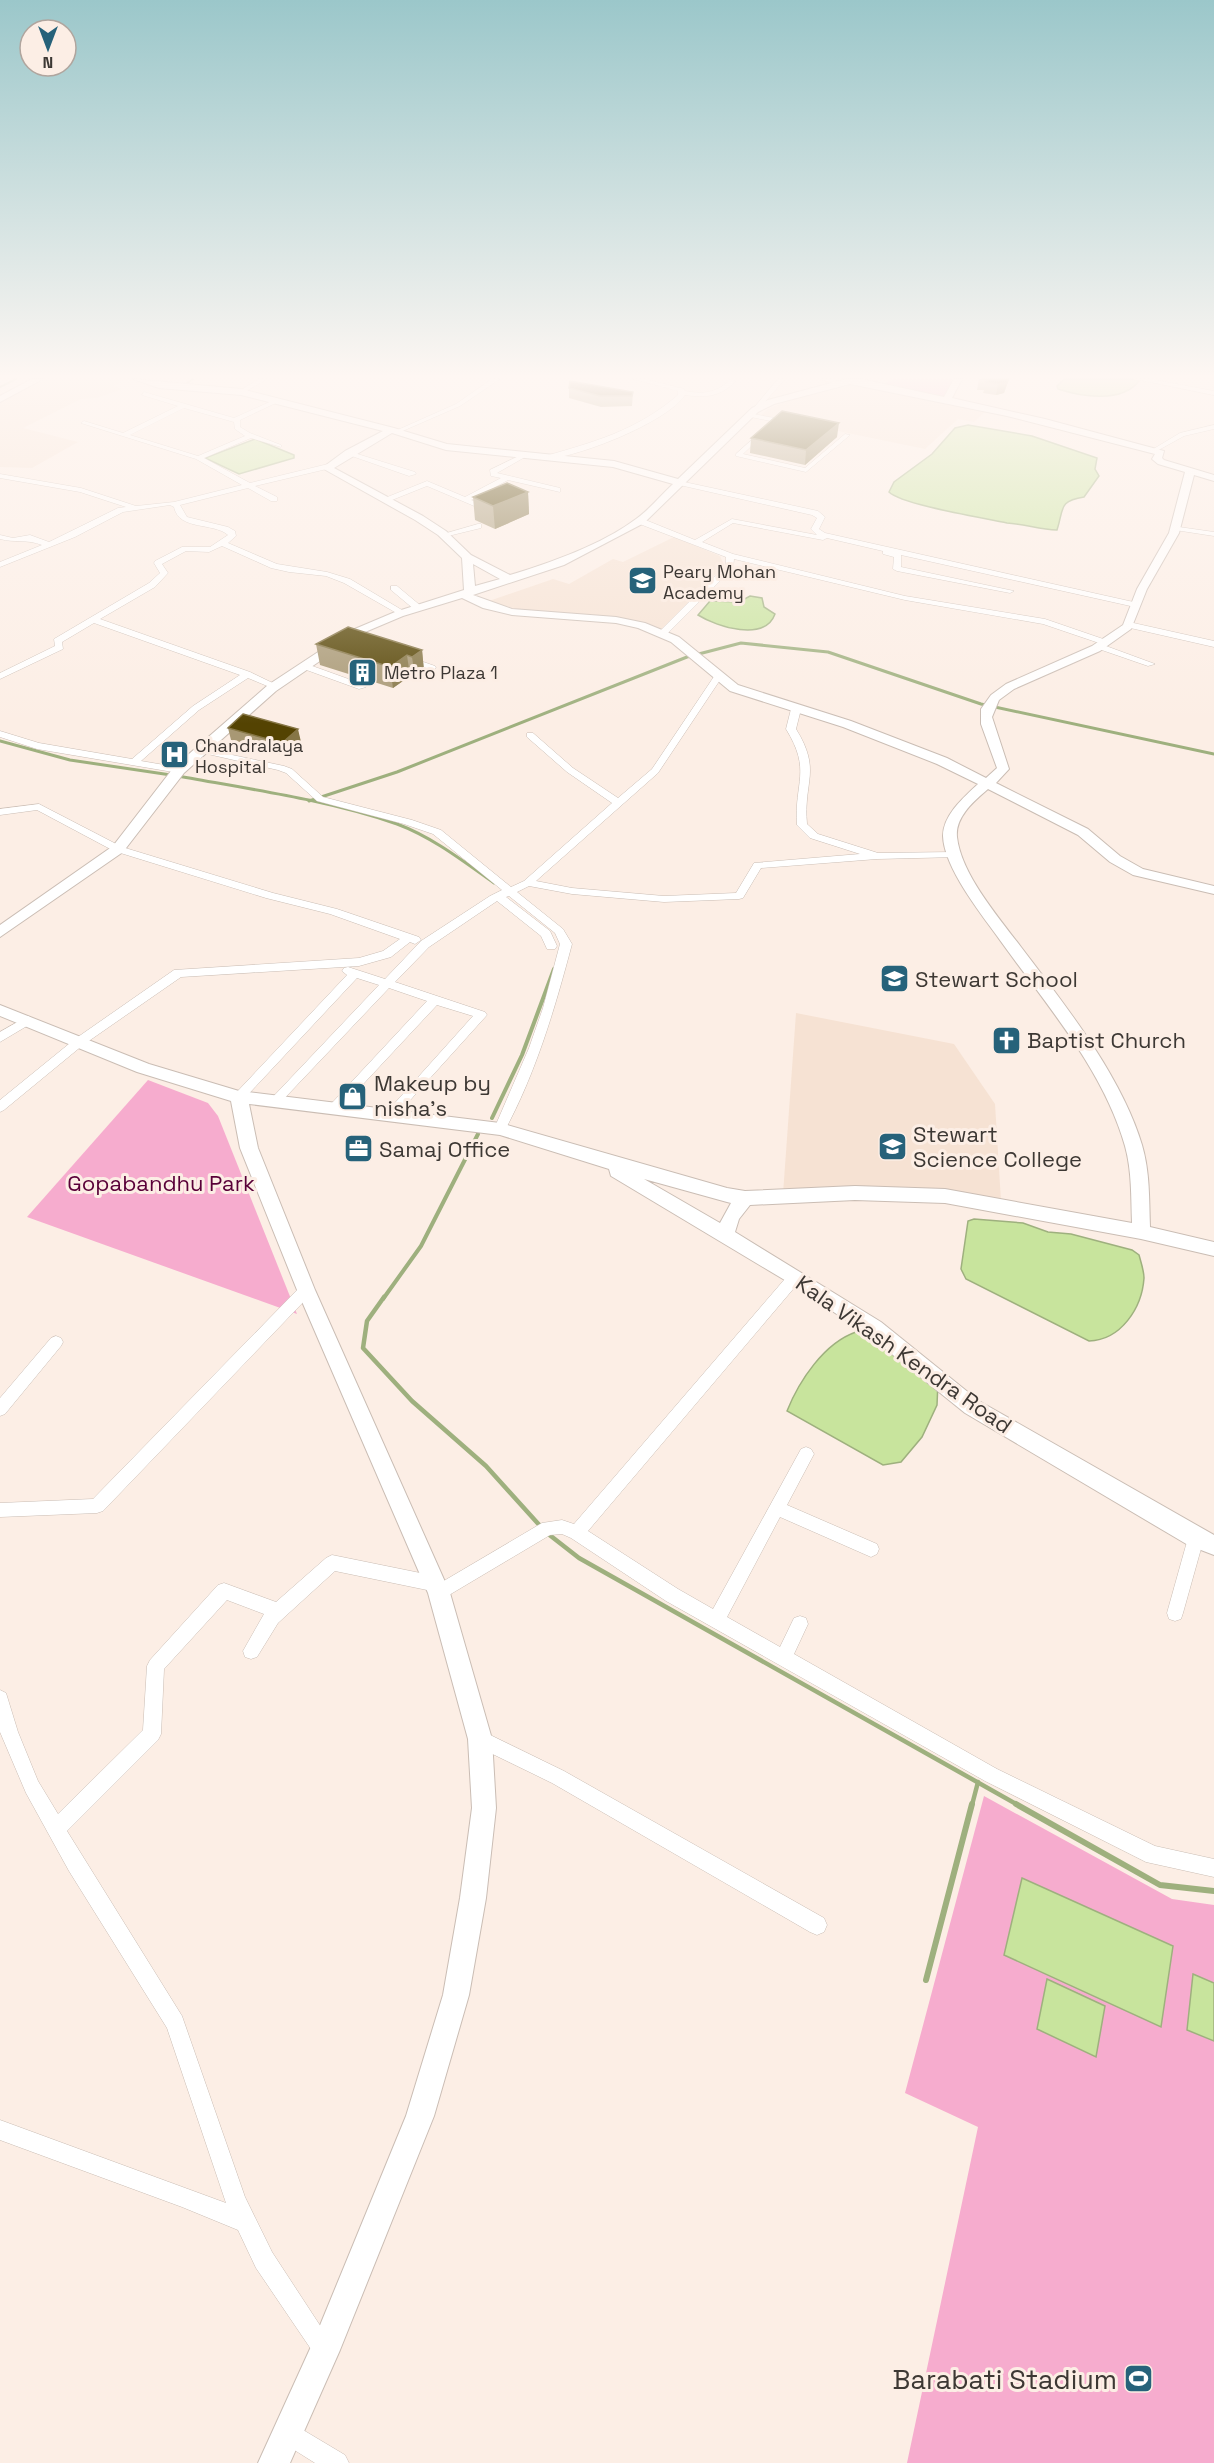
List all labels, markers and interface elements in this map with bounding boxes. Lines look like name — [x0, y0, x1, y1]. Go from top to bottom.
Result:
north arrow — [18, 18, 78, 78]
text: N — [43, 52, 53, 73]
place label: Peary Mohan Academy — [663, 560, 776, 604]
school or university icon: Peary Mohan Academy — [626, 565, 658, 597]
building icon: Metro Plaza 1 — [347, 656, 379, 688]
place label: Metro Plaza 1 — [384, 661, 498, 684]
place label: Chandralaya Hospital — [195, 734, 303, 778]
hospital icon: Chandralaya Hospital — [158, 739, 190, 771]
school or university icon: Stewart School — [878, 963, 910, 995]
place label: Stewart School — [915, 965, 1078, 993]
church icon: Baptist Church — [990, 1024, 1022, 1056]
place label: Baptist Church — [1027, 1026, 1186, 1054]
place label: Makeup by nisha's — [374, 1069, 491, 1122]
shop icon: Makeup by nisha's — [337, 1080, 369, 1112]
place label: Stewart Science College — [913, 1120, 1082, 1173]
school or university icon: Stewart Science College — [876, 1131, 908, 1163]
office icon: Samaj Office — [342, 1133, 374, 1165]
place label: Samaj Office — [379, 1135, 510, 1163]
park label: Gopabandhu Park — [67, 1169, 255, 1197]
street label: Kala Vikash Kendra Road — [791, 1269, 1017, 1439]
place label: Barabati Stadium — [893, 2362, 1117, 2397]
sports icon: Barabati Stadium — [1122, 2363, 1154, 2395]

